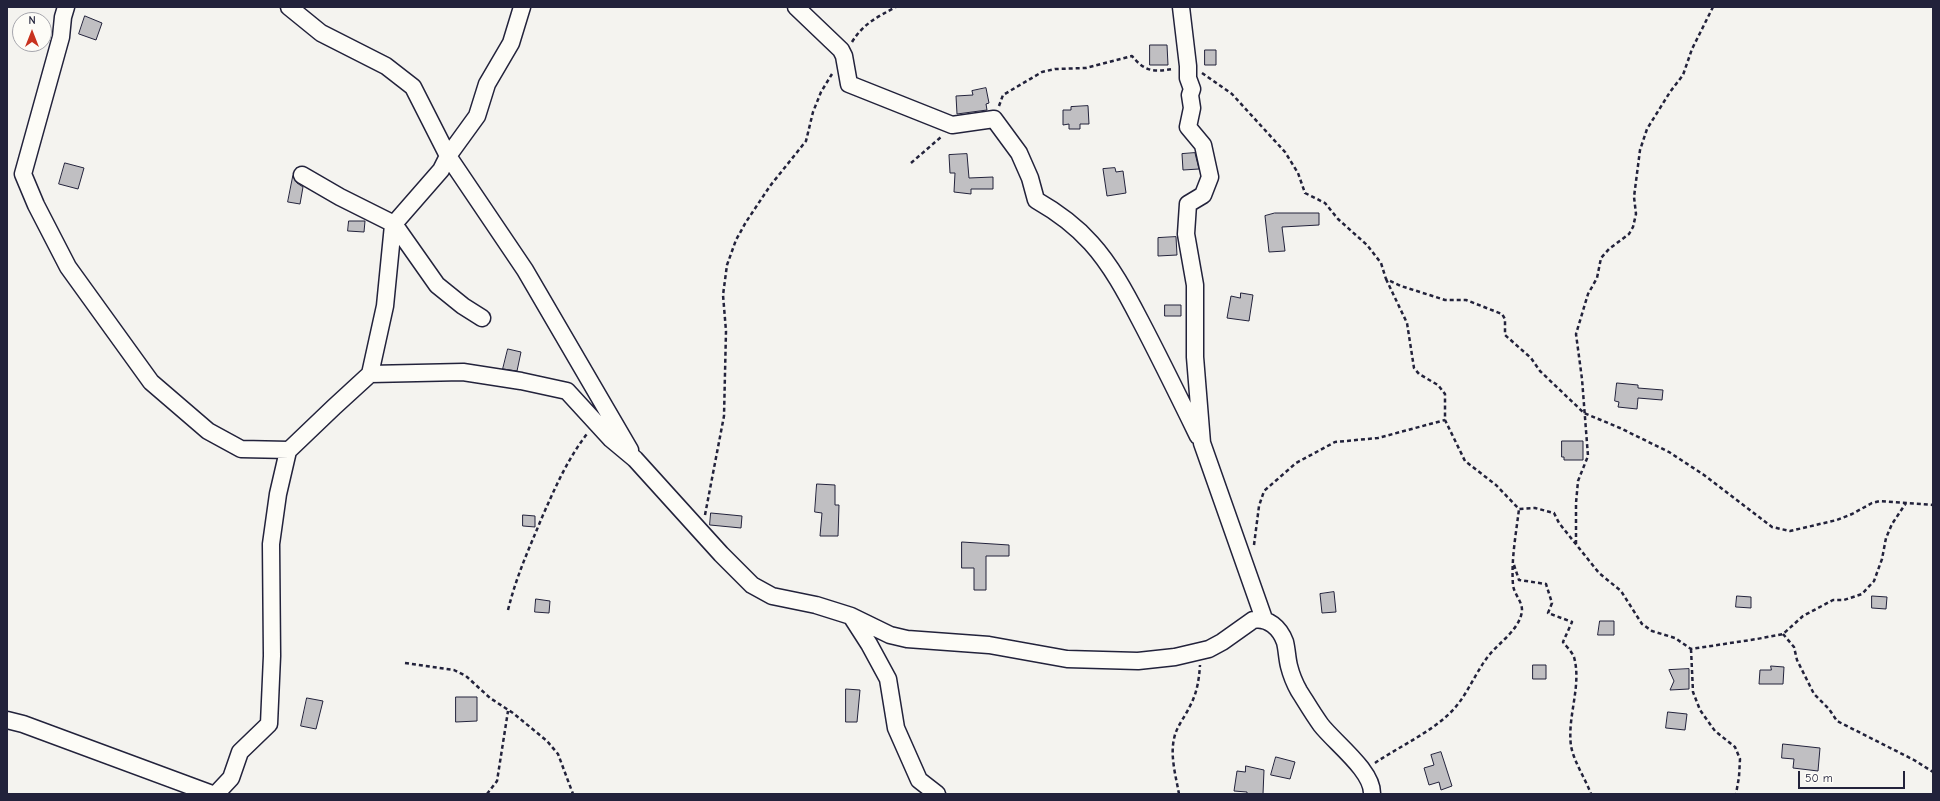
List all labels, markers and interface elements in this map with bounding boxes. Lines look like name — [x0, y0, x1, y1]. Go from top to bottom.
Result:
north arrow — [12, 12, 52, 52]
text: N — [28, 14, 36, 27]
scale bar — [1800, 763, 1907, 789]
text: 50 m — [1805, 771, 1833, 785]

